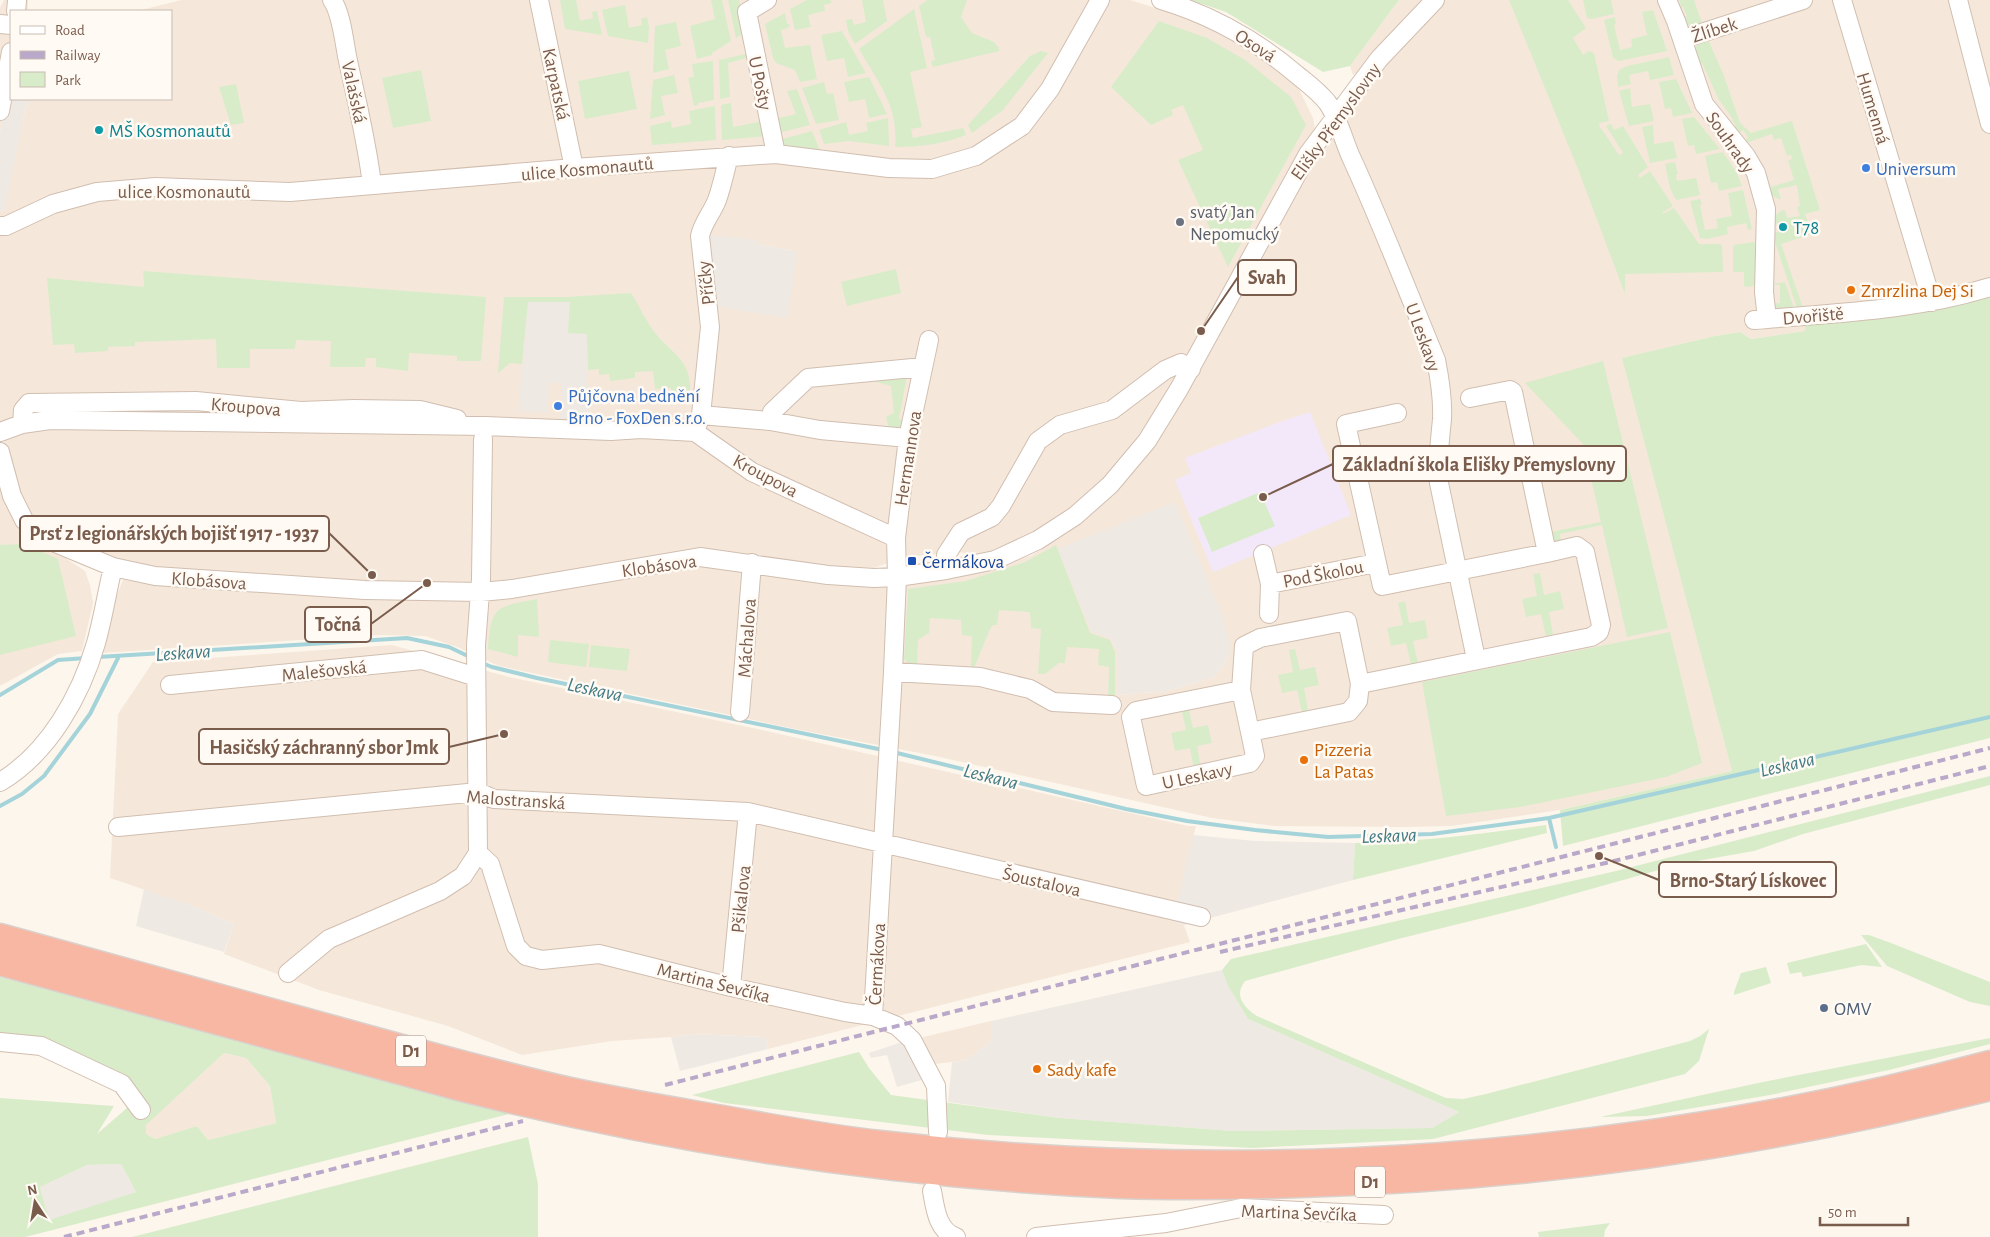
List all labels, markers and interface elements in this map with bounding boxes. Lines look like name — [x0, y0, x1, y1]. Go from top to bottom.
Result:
legend — [10, 10, 172, 100]
street label: Žlíbek — [1689, 12, 1740, 47]
text: Road — [55, 23, 85, 38]
street label: Osová — [1231, 26, 1279, 67]
street label: Karpatská — [539, 46, 573, 122]
text: Railway — [55, 48, 101, 63]
street label: U Pošty — [745, 55, 775, 112]
street label: Valašská — [338, 59, 369, 125]
street label: Elišky Přemyslovny — [1288, 60, 1385, 184]
street label: Humenná — [1853, 70, 1893, 147]
text: Park — [55, 73, 81, 88]
street label: Souhrady — [1702, 109, 1758, 177]
place label: MŠ Kosmonautů — [109, 120, 231, 141]
marker: MŠ Kosmonautů — [93, 124, 105, 136]
street label: ulice Kosmonautů — [520, 154, 654, 185]
place label: Universum — [1876, 160, 1956, 179]
marker: Universum — [1860, 162, 1872, 174]
street label: ulice Kosmonautů — [118, 183, 251, 202]
place label: svatý Jan Nepomucký — [1190, 203, 1279, 244]
marker: svatý Jan Nepomucký — [1174, 216, 1186, 228]
place label: T78 — [1793, 219, 1819, 238]
marker: T78 — [1777, 221, 1789, 233]
street label: Příčky — [694, 260, 719, 306]
callout: Svah — [1238, 260, 1296, 295]
text: Svah — [1248, 268, 1286, 288]
place label: Zmrzlina Dej Si — [1861, 282, 1974, 301]
marker: Zmrzlina Dej Si — [1845, 284, 1857, 296]
street label: U Leskavy — [1401, 301, 1444, 374]
street label: Dvořiště — [1782, 304, 1845, 329]
place label: Půjčovna bednění Brno - FoxDen s.r.o. — [568, 387, 706, 428]
street label: Kroupova — [210, 395, 282, 420]
marker: Půjčovna bednění Brno - FoxDen s.r.o. — [552, 400, 564, 412]
street label: Hermannova — [892, 409, 925, 507]
callout: Základní škola Elišky Přemyslovny — [1333, 446, 1626, 481]
street label: Kroupova — [730, 451, 801, 501]
text: Základní škola Elišky Přemyslovny — [1343, 455, 1616, 475]
callout: Prsť z legionářských bojišť 1917 - 1937 — [20, 516, 329, 551]
text: Prsť z legionářských bojišť 1917 - 1937 — [29, 524, 319, 544]
place label: Čermákova — [922, 551, 1005, 572]
street label: Klobásova — [620, 552, 698, 581]
marker: Čermákova — [906, 555, 918, 567]
street label: Pod Školou — [1281, 555, 1365, 592]
street label: Klobásova — [171, 569, 247, 594]
street label: Máchalova — [735, 597, 760, 679]
callout: Točná — [305, 607, 371, 642]
text: Točná — [315, 615, 362, 635]
water label: Leskava — [155, 641, 212, 665]
street label: Malešovská — [281, 658, 368, 685]
water label: Leskava — [565, 674, 624, 706]
callout: Hasičský záchranný sbor Jmk — [199, 729, 449, 764]
text: Hasičský záchranný sbor Jmk — [209, 738, 439, 758]
place label: Pizzeria La Patas — [1314, 741, 1374, 782]
water label: Leskava — [1758, 749, 1817, 781]
marker: Pizzeria La Patas — [1298, 754, 1310, 766]
street label: U Leskavy — [1160, 760, 1234, 793]
water label: Leskava — [961, 761, 1020, 793]
street label: Malostranská — [466, 788, 566, 813]
water label: Leskava — [1361, 825, 1417, 847]
street label: Šoustalova — [1001, 862, 1083, 901]
callout: Brno-Starý Lískovec — [1659, 862, 1836, 897]
street label: Pšikalova — [728, 864, 755, 934]
text: Brno-Starý Lískovec — [1670, 871, 1827, 891]
street label: Čermákova — [864, 922, 889, 1006]
street label: Martina Ševčíka — [655, 958, 773, 1007]
place label: OMV — [1834, 1000, 1872, 1019]
marker: OMV — [1818, 1002, 1830, 1014]
road number: D1 — [396, 1036, 426, 1066]
place label: Sady kafe — [1047, 1061, 1116, 1080]
marker: Sady kafe — [1031, 1063, 1043, 1075]
road number: D1 — [1355, 1166, 1385, 1198]
north arrow — [10, 1177, 60, 1227]
text: N — [26, 1182, 39, 1198]
scale bar — [1820, 1194, 1908, 1226]
street label: Martina Ševčíka — [1241, 1200, 1358, 1225]
text: 50 m — [1828, 1205, 1857, 1220]

